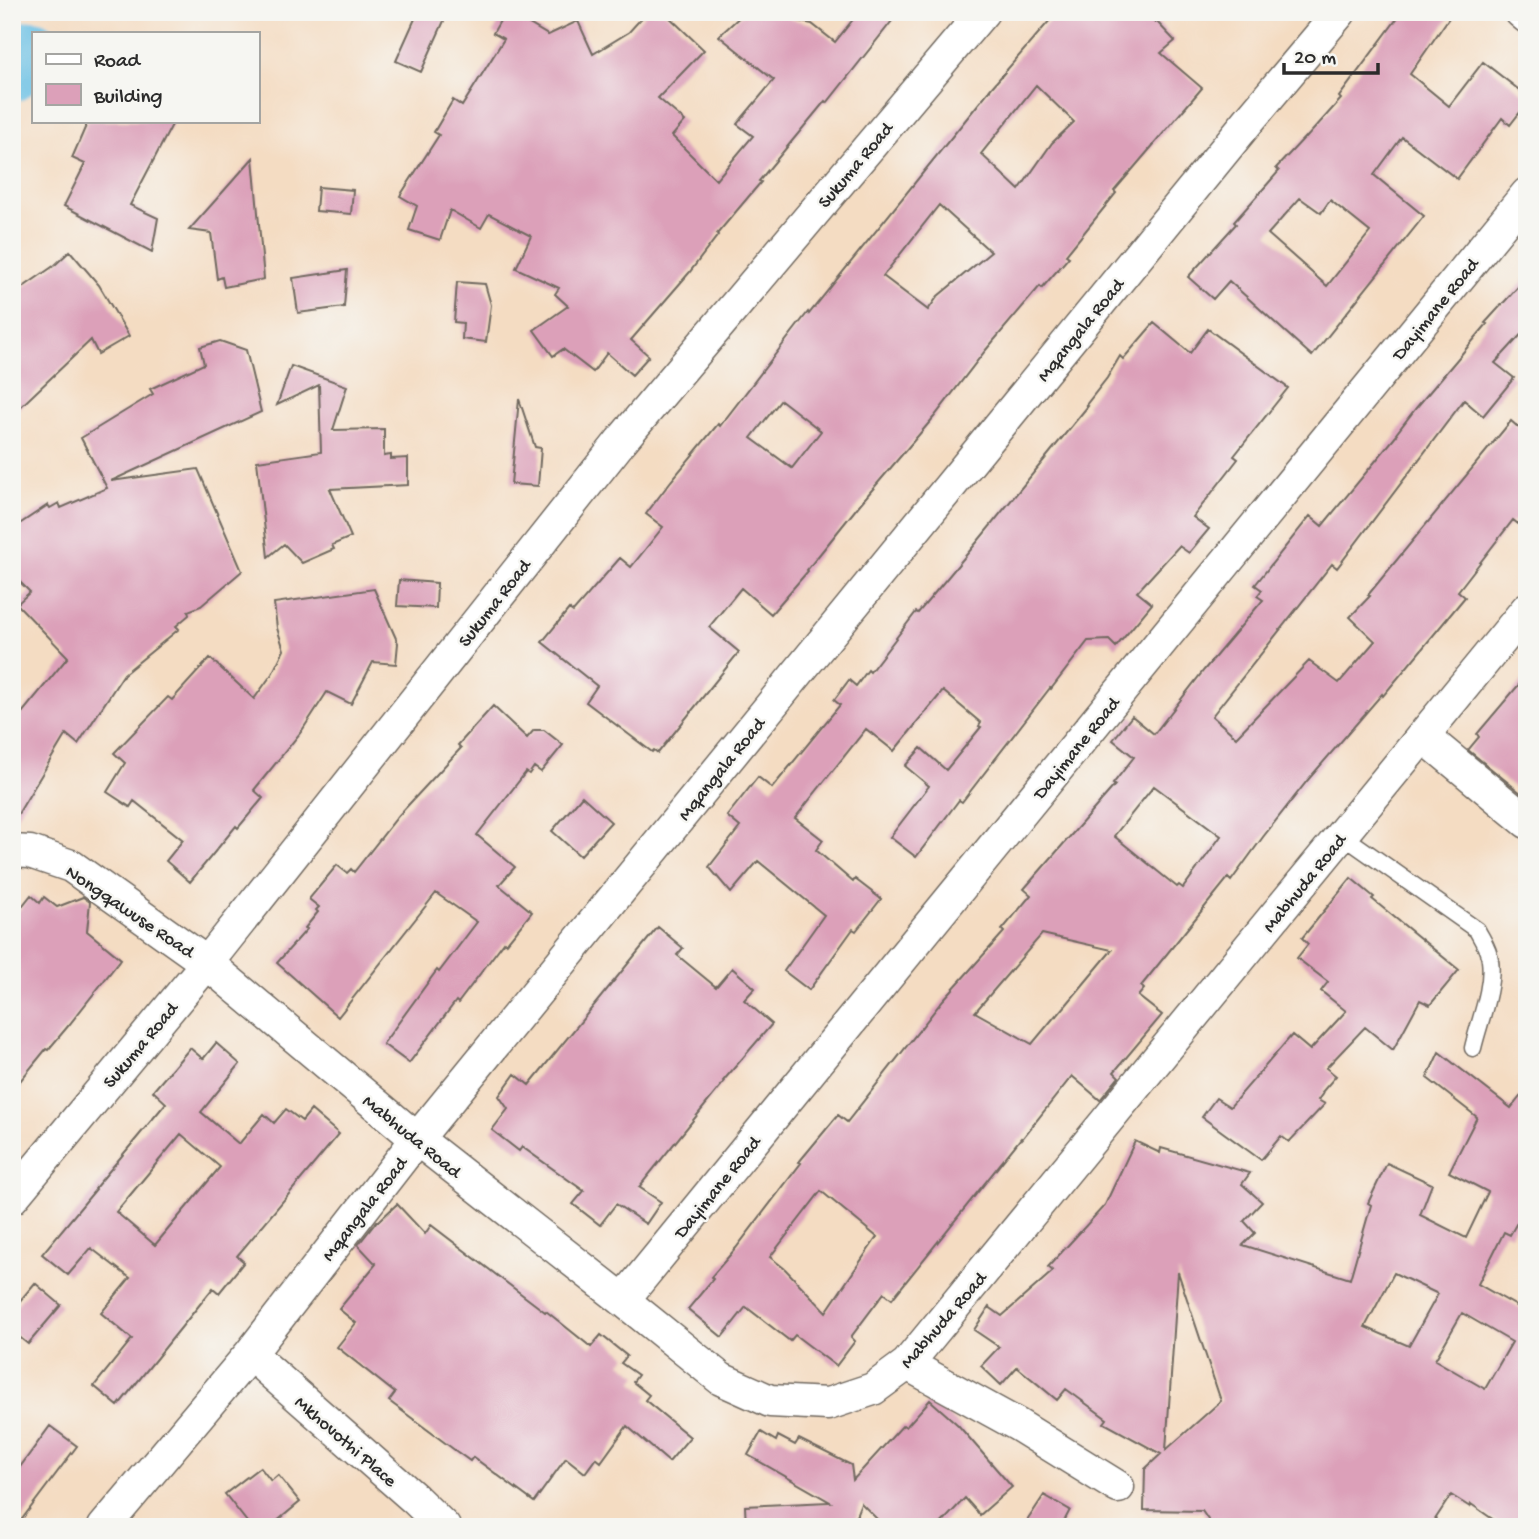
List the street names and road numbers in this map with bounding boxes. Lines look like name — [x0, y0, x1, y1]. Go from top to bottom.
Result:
street label: Sukuma Road — [814, 117, 900, 214]
street label: Dayimane Road — [1387, 253, 1486, 368]
street label: Mqangala Road — [1033, 273, 1132, 387]
street label: Sukuma Road — [454, 554, 538, 653]
street label: Dayimane Road — [1028, 692, 1127, 807]
street label: Mqangala Road — [674, 712, 773, 826]
street label: Mabhuda Road — [1259, 829, 1354, 938]
street label: Nongqawuse Road — [60, 861, 199, 966]
street label: Sukuma Road — [99, 997, 185, 1094]
street label: Mabhuda Road — [357, 1091, 466, 1186]
street label: Dayimane Road — [669, 1131, 768, 1246]
street label: Mqangala Road — [318, 1152, 415, 1267]
street label: Mabhuda Road — [896, 1267, 994, 1374]
street label: Mkhovothi Place — [289, 1392, 401, 1493]

